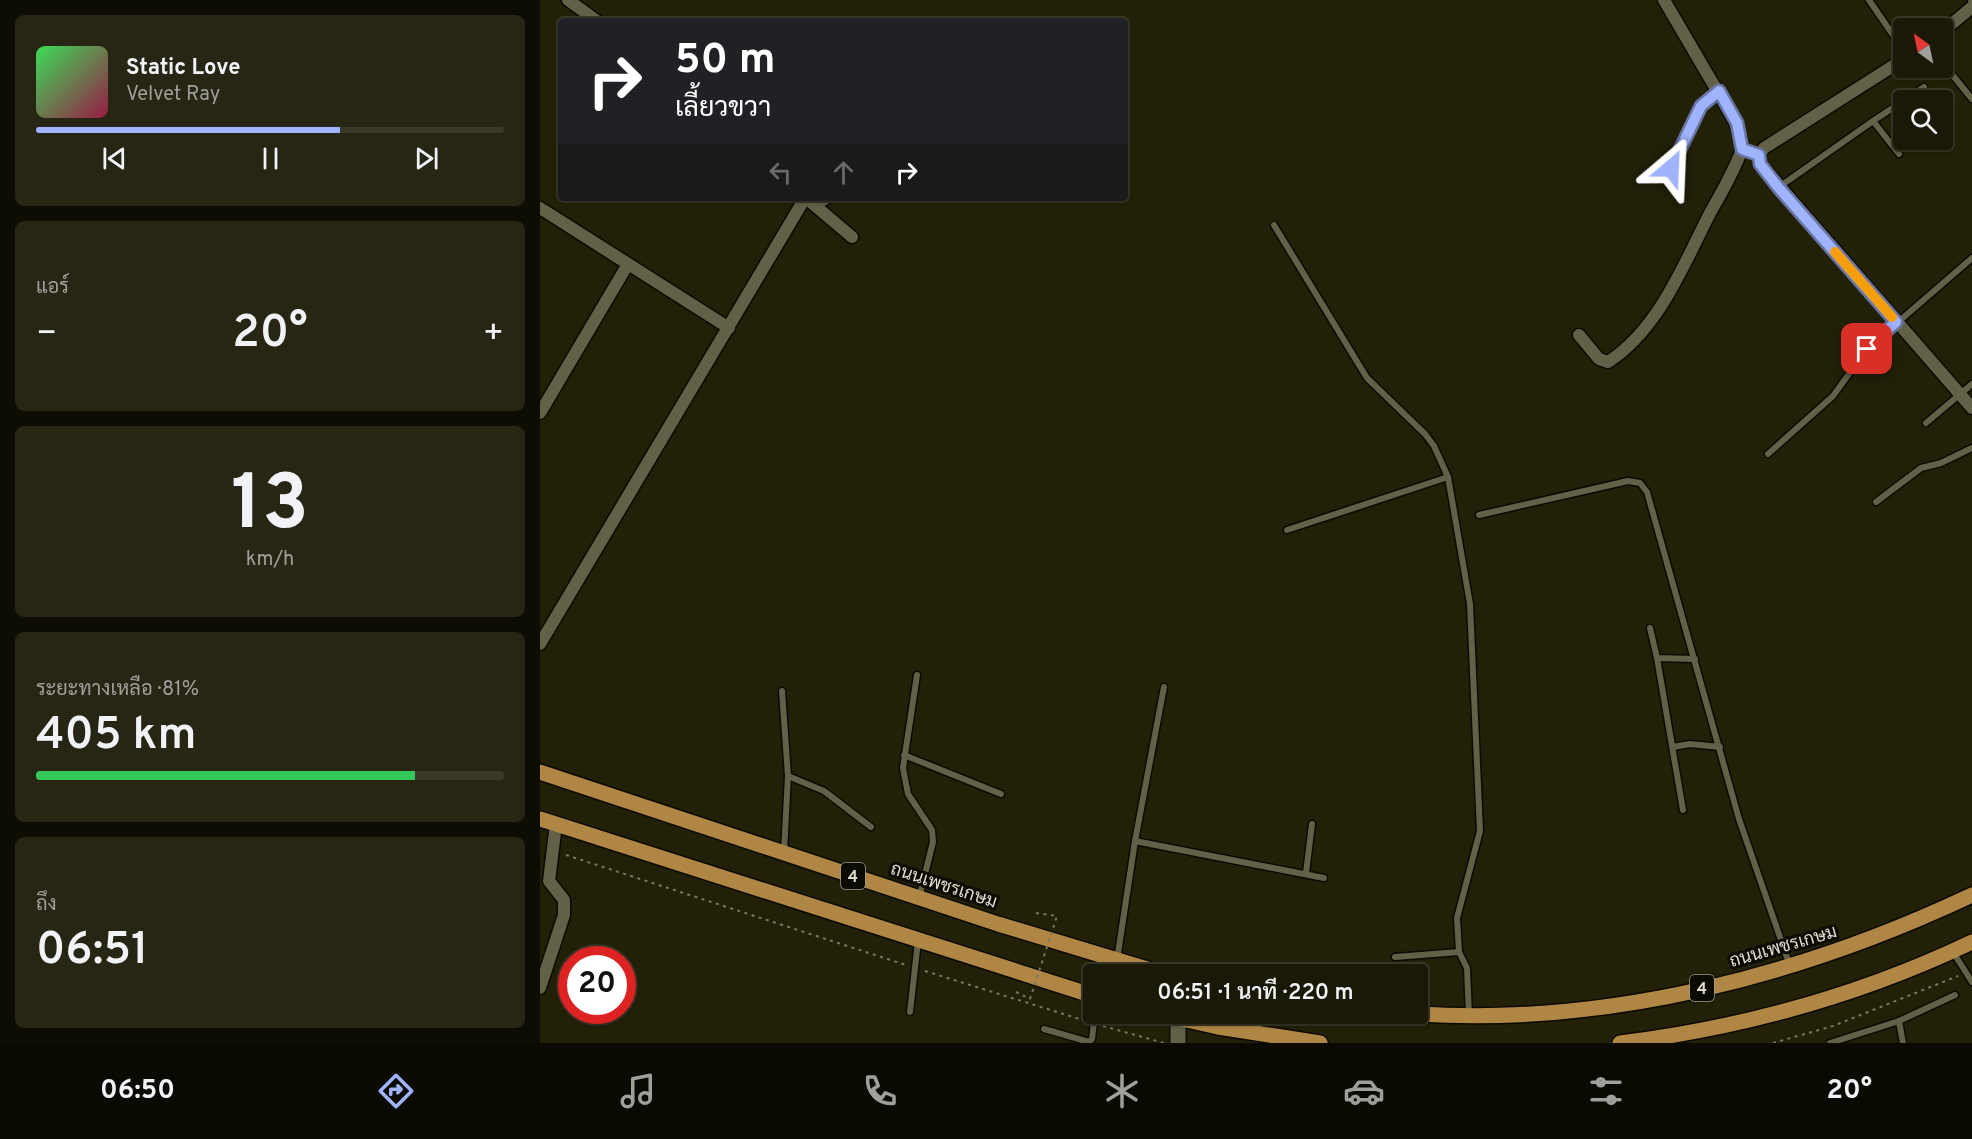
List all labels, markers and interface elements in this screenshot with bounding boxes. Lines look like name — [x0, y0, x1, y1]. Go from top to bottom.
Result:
north arrow — [1893, 18, 1953, 78]
map controls — [1893, 18, 1953, 150]
text: 50 m — [675, 35, 776, 88]
icon: right — [576, 42, 654, 120]
text: Static Love — [126, 55, 240, 82]
text: Velvet Ray — [126, 82, 220, 108]
button: search — [1893, 90, 1953, 150]
text: เลี้ยวขวา — [675, 92, 771, 126]
position arrow — [1639, 136, 1703, 200]
icon: previous — [98, 142, 131, 175]
icon: pause — [254, 142, 287, 175]
icon: next — [410, 142, 443, 175]
icon: left — [764, 156, 797, 189]
icon: ahead — [827, 156, 860, 189]
icon: right — [890, 156, 923, 189]
text: แอร์ — [36, 275, 69, 301]
text: 20° — [232, 306, 308, 363]
text: − — [36, 314, 57, 356]
text: + — [483, 314, 504, 356]
pin — [1841, 323, 1892, 374]
icon: arrive — [1850, 332, 1883, 365]
text: 13 — [231, 458, 309, 557]
text: km/h — [246, 547, 294, 573]
text: ระยะทางเหลือ · 81% — [36, 677, 199, 703]
text: 405 km — [36, 708, 197, 765]
street label: ถนนเพชรเกษม — [887, 858, 1000, 914]
road number: 4 — [841, 863, 865, 889]
text: ถึง — [36, 892, 57, 918]
street label: ถนนเพชรเกษม — [1727, 921, 1840, 974]
text: 06:51 — [36, 923, 149, 980]
speed limit sign: 20 — [558, 946, 636, 1024]
road number: 4 — [1690, 975, 1714, 1001]
text: 06:51 · 1 นาที · 220 m — [1157, 980, 1354, 1007]
icon: directions — [375, 1070, 417, 1112]
icon: music — [617, 1070, 659, 1112]
icon: phone — [859, 1070, 901, 1112]
icon: climate — [1101, 1070, 1143, 1112]
icon: car — [1343, 1070, 1385, 1112]
icon: filters — [1585, 1070, 1627, 1112]
text: 06:50 — [100, 1074, 175, 1108]
text: 20° — [1827, 1074, 1872, 1108]

